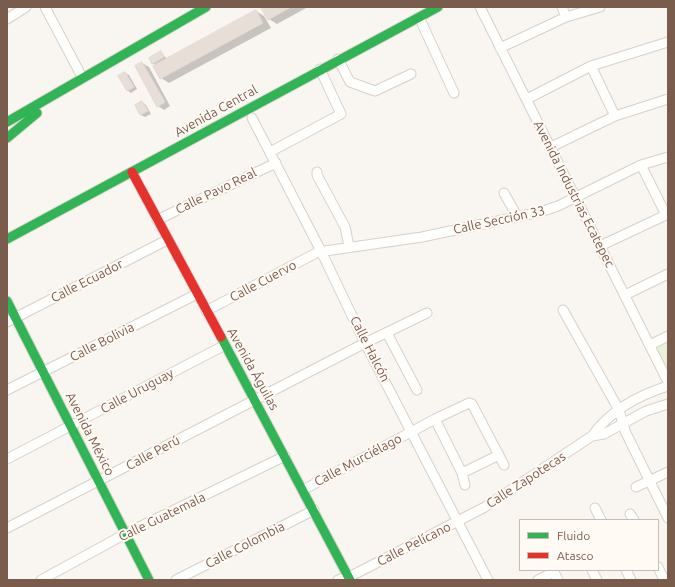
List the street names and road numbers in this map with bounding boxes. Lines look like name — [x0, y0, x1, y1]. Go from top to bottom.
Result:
street label: Avenida Central — [172, 82, 260, 140]
street label: Avenida Industrias Ecatepec — [530, 118, 618, 270]
street label: Calle Pavo Real — [173, 165, 259, 217]
street label: Calle Sección 33 — [452, 203, 546, 237]
street label: Calle Ecuador — [48, 256, 126, 306]
street label: Calle Cuervo — [227, 257, 299, 305]
street label: Calle Halcón — [347, 313, 393, 385]
street label: Calle Bolivia — [67, 319, 137, 365]
street label: Avenida Águilas — [224, 325, 282, 413]
street label: Calle Uruguay — [98, 365, 176, 417]
street label: Avenida México — [62, 390, 118, 478]
street label: Calle Murciélago — [312, 430, 404, 490]
street label: Calle Perú — [123, 432, 183, 474]
street label: Calle Zapotecas — [483, 449, 569, 511]
street label: Calle Guatemala — [116, 489, 208, 545]
street label: Calle Colombia — [203, 518, 287, 572]
street label: Calle Pelícano — [375, 519, 453, 569]

